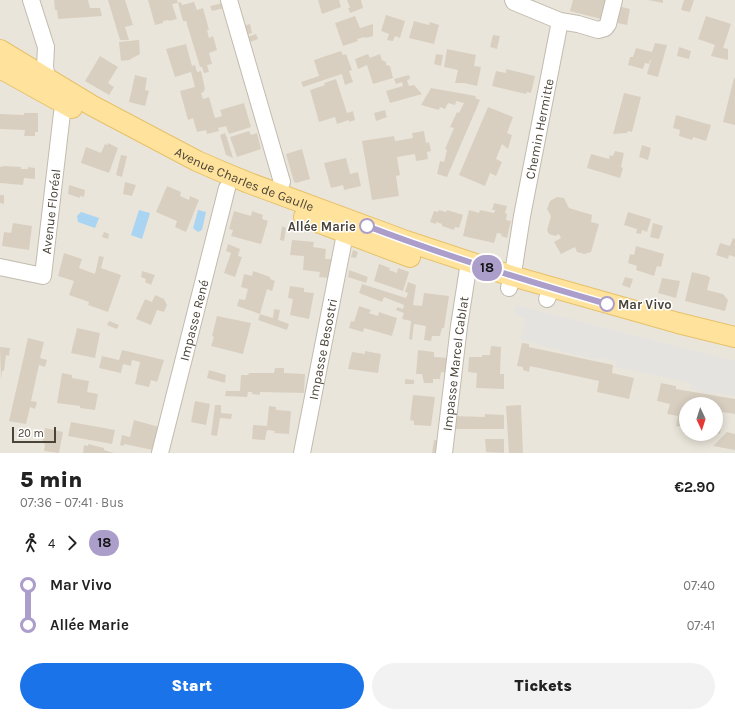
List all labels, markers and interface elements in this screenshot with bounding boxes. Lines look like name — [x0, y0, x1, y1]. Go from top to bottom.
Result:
street label: Chemin Hermitte — [522, 77, 556, 180]
street label: Avenue Charles de Gaulle — [173, 143, 316, 214]
street label: Avenue Floréal — [38, 168, 63, 255]
marker: Allée Marie — [359, 218, 375, 234]
place label: Allée Marie — [288, 219, 356, 234]
line badge: 18 — [469, 255, 505, 281]
text: 18 — [480, 259, 494, 276]
street label: Impasse René — [176, 278, 211, 362]
street label: Impasse Marcel Cablat — [439, 295, 471, 432]
marker: Mar Vivo — [599, 296, 615, 312]
street label: Impasse Besostri — [305, 297, 340, 401]
place label: Mar Vivo — [618, 297, 672, 312]
north arrow — [679, 397, 723, 441]
map controls — [679, 397, 723, 441]
scale bar — [12, 425, 56, 444]
text: 20 m — [18, 427, 44, 440]
text: 5 min — [20, 467, 82, 493]
text: €2.90 — [675, 478, 715, 496]
text: 07:36 – 07:41 · Bus — [20, 495, 124, 510]
icon: walk — [20, 532, 42, 554]
icon: forward — [61, 532, 83, 554]
text: 18 — [97, 534, 111, 551]
text: 4 — [48, 536, 55, 551]
text: Mar Vivo — [50, 576, 112, 594]
text: 07:40 — [683, 578, 715, 593]
text: Allée Marie — [50, 616, 129, 634]
text: 07:41 — [687, 618, 715, 633]
button: Start — [20, 663, 364, 709]
button: Tickets — [372, 663, 715, 709]

